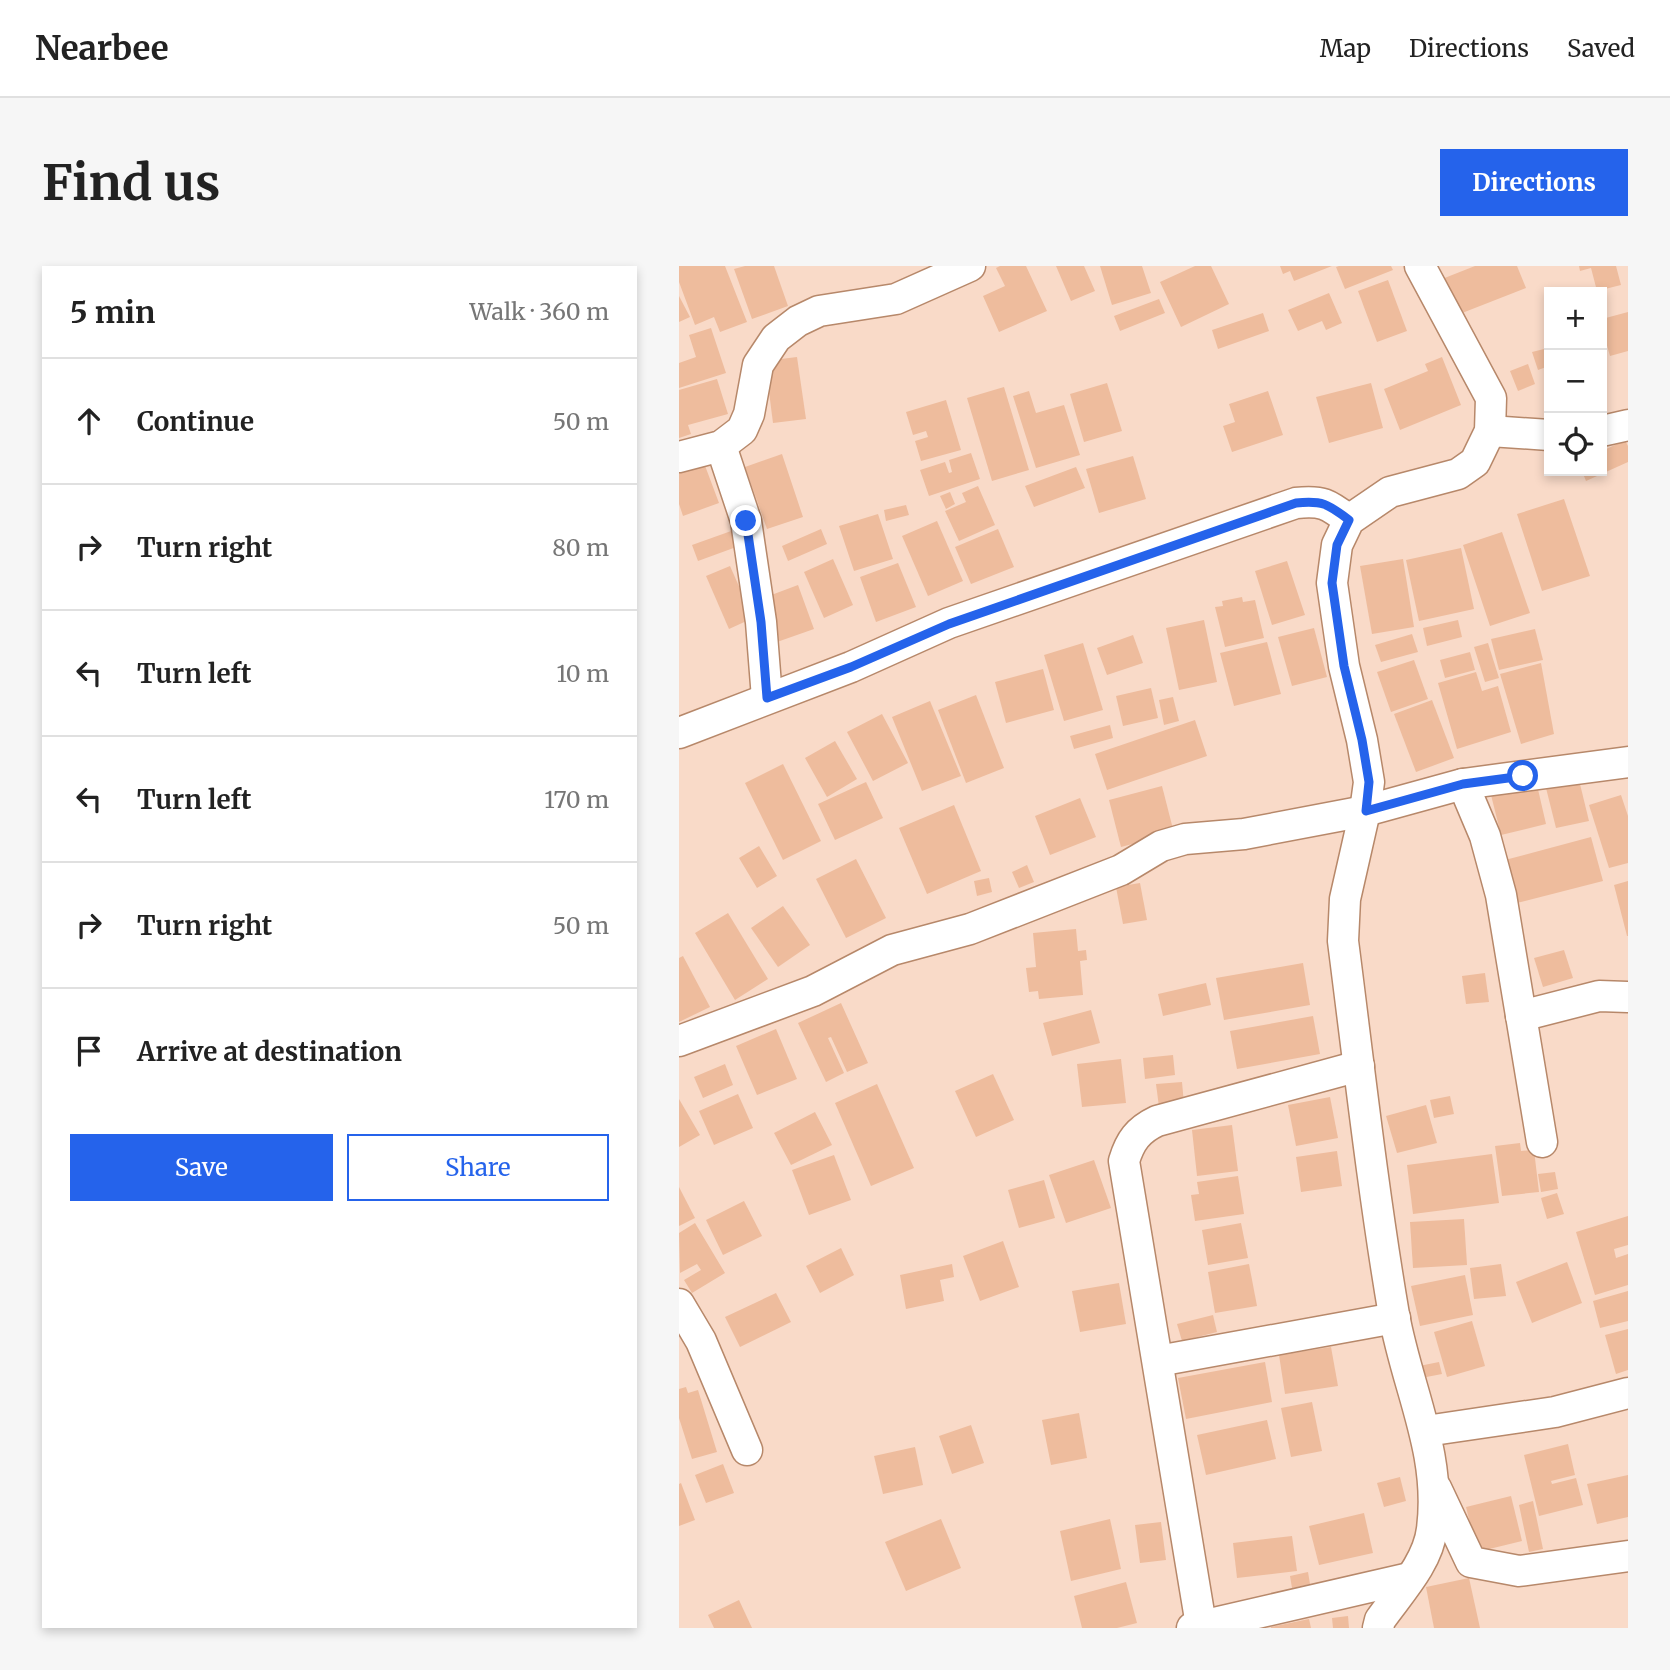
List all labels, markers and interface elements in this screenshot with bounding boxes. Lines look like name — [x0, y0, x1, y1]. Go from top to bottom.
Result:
text: Nearbee — [35, 28, 169, 69]
text: Map — [1320, 33, 1371, 64]
text: Directions — [1409, 33, 1529, 64]
text: Saved — [1567, 33, 1635, 64]
button: Directions — [1440, 149, 1628, 216]
text: Find us — [42, 152, 220, 213]
map controls — [1544, 287, 1607, 476]
button: + — [1544, 287, 1607, 350]
text: 5 min — [70, 293, 155, 331]
text: Walk · 360 m — [469, 297, 609, 326]
button: − — [1544, 350, 1607, 413]
icon: ahead — [70, 402, 108, 440]
text: Continue — [137, 405, 254, 438]
text: 50 m — [553, 407, 609, 436]
button: locate — [1544, 413, 1607, 476]
route end — [730, 505, 761, 536]
icon: right — [70, 528, 108, 566]
text: Turn right — [137, 531, 272, 564]
text: 80 m — [552, 533, 609, 562]
icon: left — [70, 654, 108, 692]
text: Turn left — [137, 657, 251, 690]
text: 10 m — [556, 659, 609, 688]
route start — [1507, 760, 1538, 791]
icon: left — [70, 780, 108, 818]
text: Turn left — [137, 783, 251, 816]
text: 170 m — [544, 785, 609, 814]
icon: right — [70, 906, 108, 944]
text: Turn right — [137, 909, 272, 942]
text: 50 m — [553, 911, 609, 940]
icon: arrive — [70, 1032, 108, 1070]
text: Arrive at destination — [137, 1035, 402, 1068]
button: Save — [70, 1134, 333, 1201]
button: Share — [347, 1134, 609, 1201]

